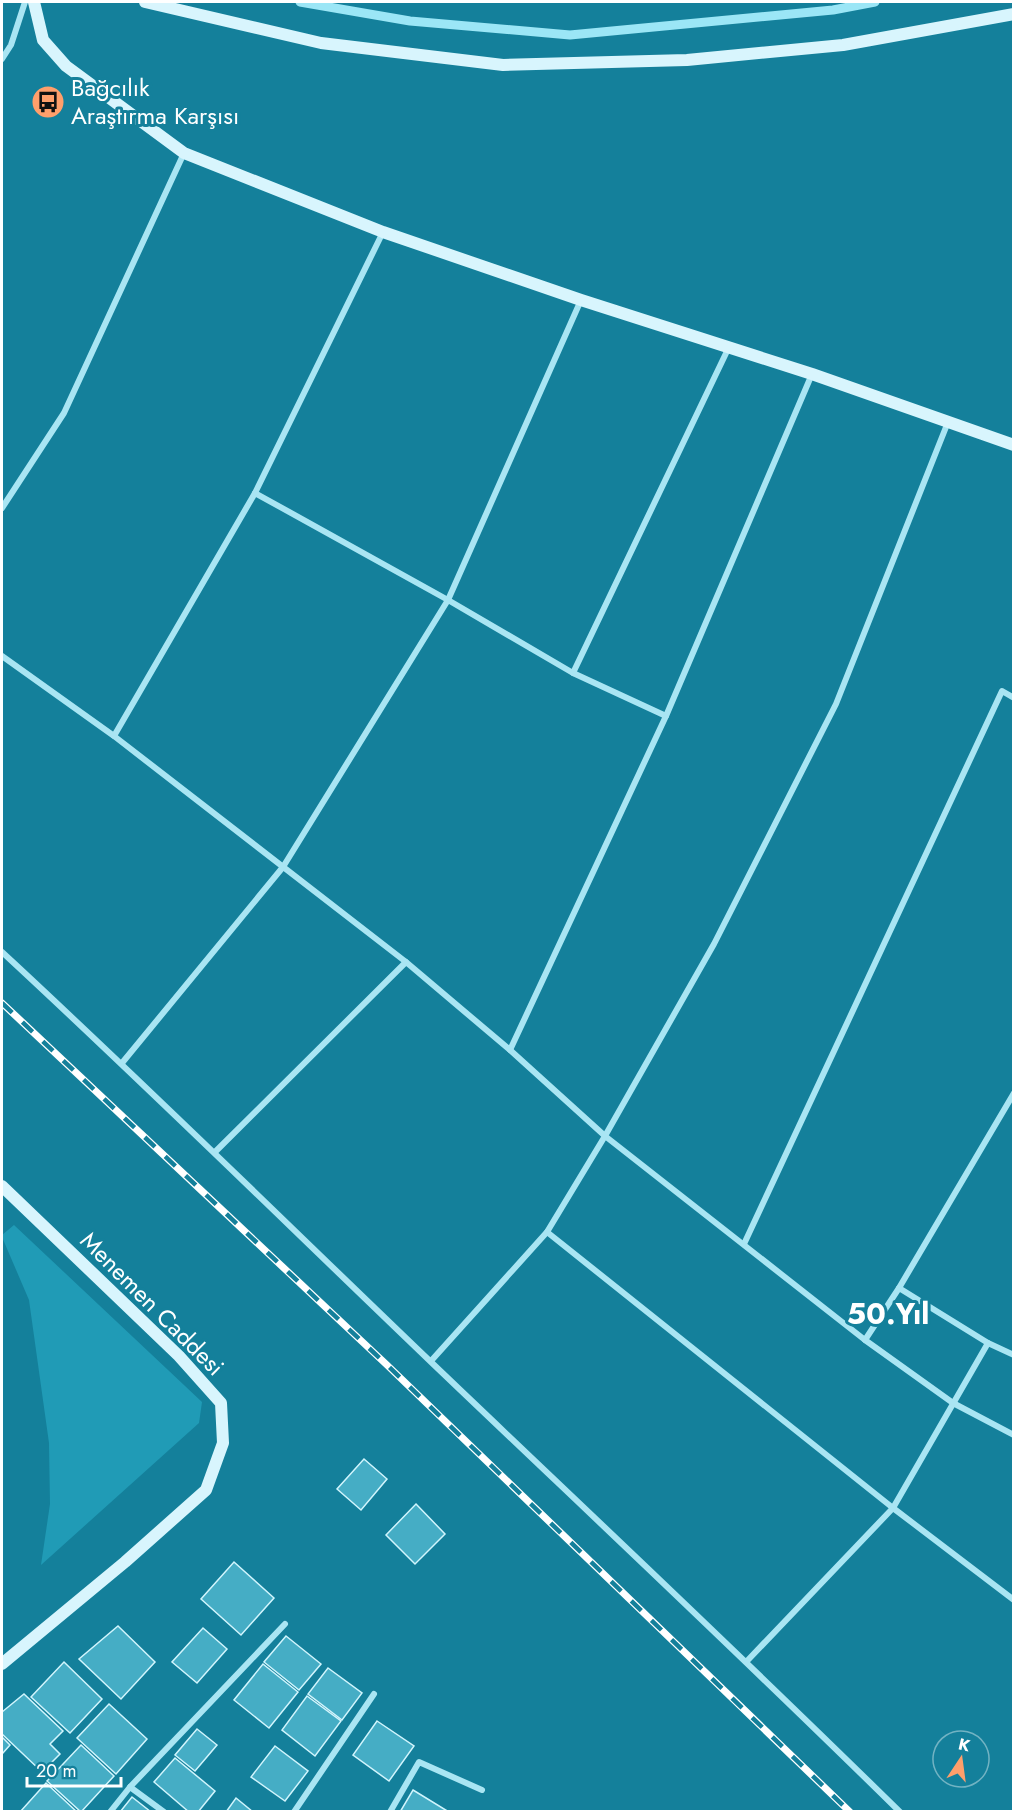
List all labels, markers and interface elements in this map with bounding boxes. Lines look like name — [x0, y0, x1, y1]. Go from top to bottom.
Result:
place label: Bağcılık Araştırma Karşısı — [71, 70, 239, 133]
bus stop icon: Bağcılık Araştırma Karşısı — [30, 84, 66, 120]
street label: Menemen Caddesi — [72, 1224, 232, 1384]
district label: 50.Yıl — [847, 1292, 929, 1335]
north arrow — [931, 1729, 991, 1789]
text: K — [956, 1732, 973, 1758]
scale bar — [27, 1750, 122, 1788]
text: 20 m — [36, 1758, 76, 1784]

